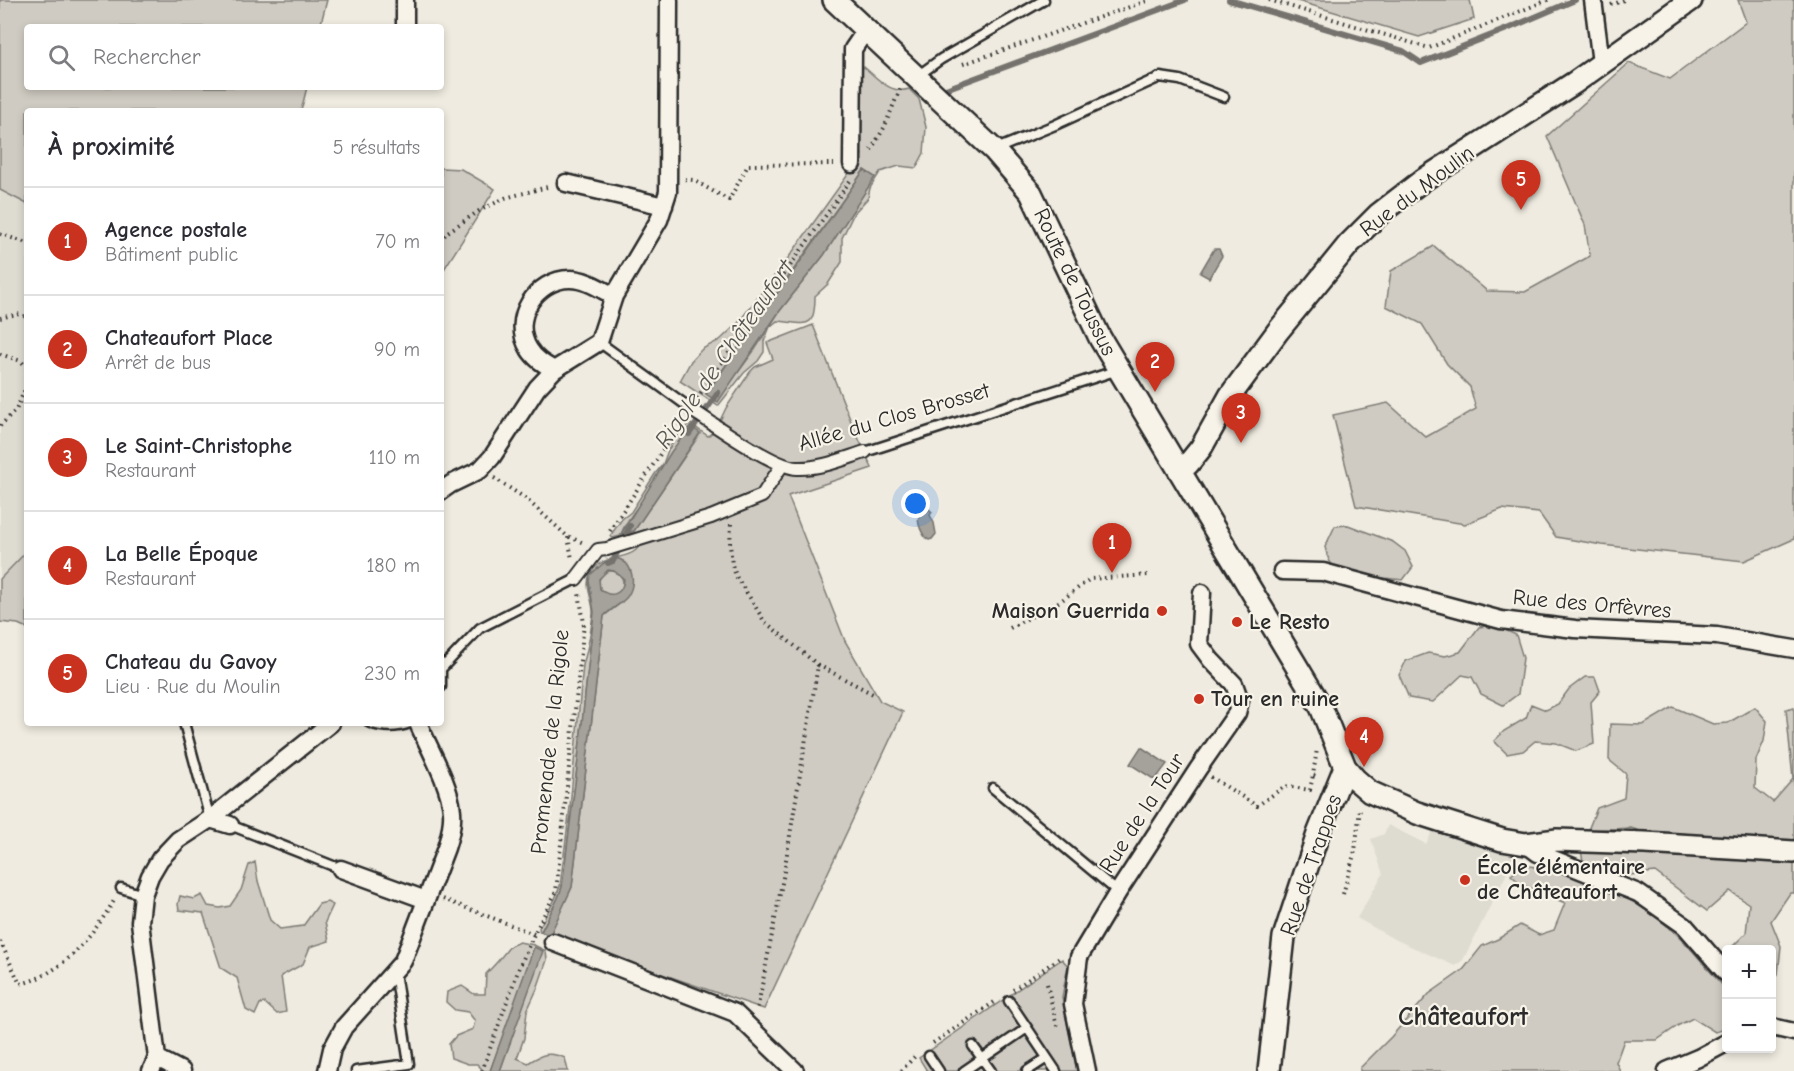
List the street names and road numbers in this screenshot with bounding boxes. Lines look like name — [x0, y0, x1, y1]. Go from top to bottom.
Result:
street label: Rue du Moulin — [1355, 140, 1479, 242]
street label: Route de Toussus — [1028, 204, 1122, 360]
street label: Allée du Clos Brosset — [796, 377, 993, 457]
street label: Rue des Orfèvres — [1512, 584, 1672, 624]
street label: Promenade de la Rigole — [525, 628, 575, 856]
street label: Rue de la Tour — [1094, 748, 1190, 878]
street label: Rue de Trappes — [1275, 791, 1347, 939]

